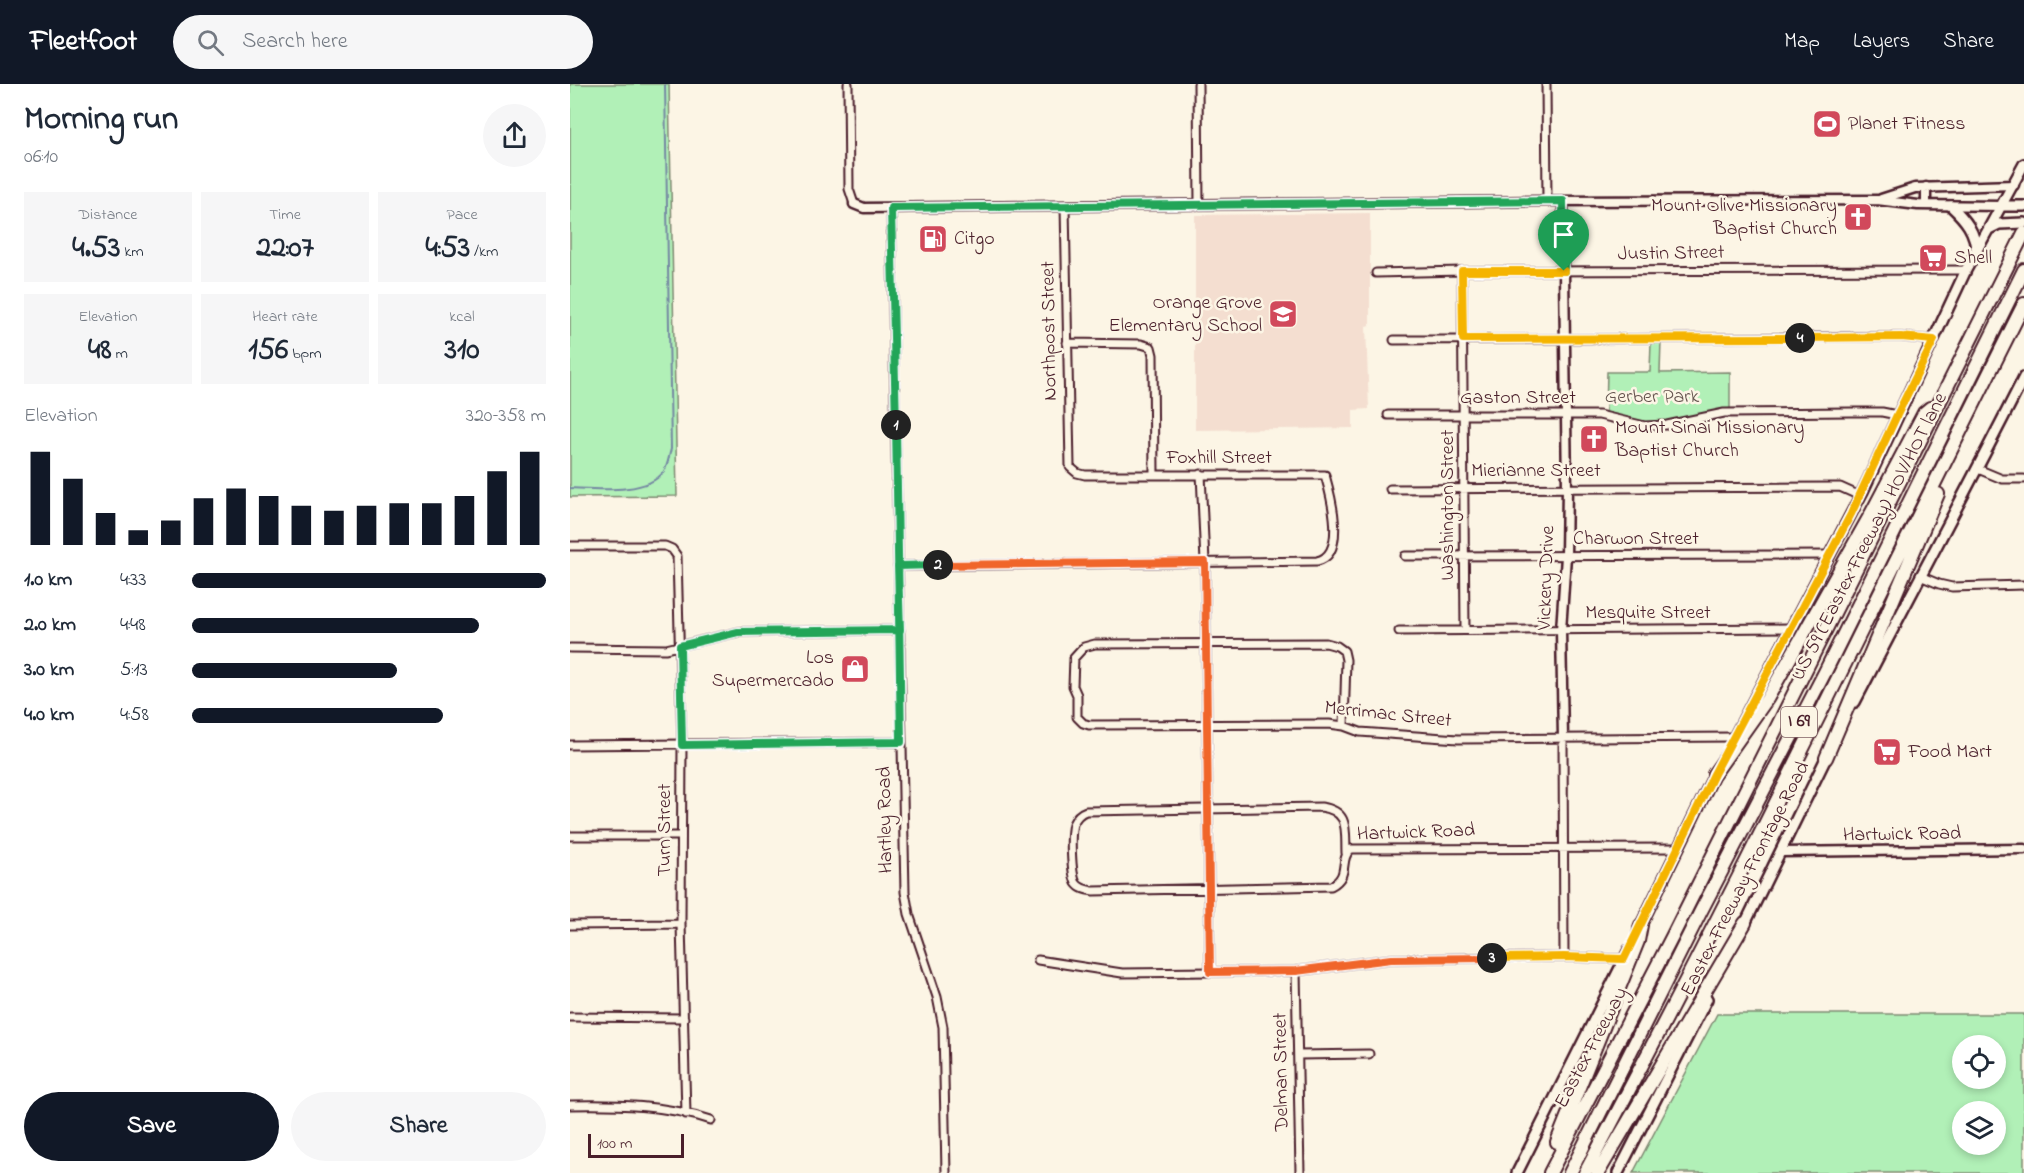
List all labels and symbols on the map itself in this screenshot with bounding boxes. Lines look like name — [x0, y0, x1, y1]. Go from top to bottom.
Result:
sports icon: Planet Fitness — [1811, 108, 1843, 140]
place label: Planet Fitness — [1848, 110, 1966, 139]
place label: Mount Olive Missionary Baptist Church — [1651, 192, 1837, 244]
church icon: Mount Olive Missionary Baptist Church — [1842, 201, 1874, 233]
pin — [1538, 209, 1589, 271]
fuel station icon: Citgo — [917, 223, 949, 255]
place label: Citgo — [954, 225, 995, 255]
street label: Justin Street — [1617, 239, 1725, 269]
supermarket icon: Shell — [1917, 242, 1949, 274]
place label: Shell — [1954, 244, 1992, 273]
street label: Northpost Street — [1034, 261, 1066, 401]
place label: Orange Grove Elementary School — [1109, 289, 1262, 341]
school or university icon: Orange Grove Elementary School — [1267, 298, 1299, 330]
pin: 4 — [1785, 323, 1815, 353]
park label: Gerber Park — [1605, 383, 1700, 412]
street label: Gaston Street — [1460, 384, 1576, 413]
street label: US 59 (Eastex Freeway) HOV/HOT lane — [1784, 388, 1956, 686]
pin: 1 — [881, 410, 911, 440]
place label: Mount Sinai Missionary Baptist Church — [1614, 414, 1804, 466]
church icon: Mount Sinai Missionary Baptist Church — [1578, 423, 1610, 455]
street label: Washington Street — [1434, 429, 1464, 580]
street label: Foxhill Street — [1165, 444, 1272, 473]
street label: Mierianne Street — [1471, 457, 1601, 486]
street label: Vickery Drive — [1531, 525, 1563, 632]
street label: Charwon Street — [1573, 525, 1699, 554]
pin: 2 — [923, 550, 953, 580]
street label: Mesquite Street — [1585, 599, 1711, 628]
place label: Los Supermercado — [712, 644, 834, 696]
shop icon: Los Supermercado — [839, 653, 871, 685]
street label: Merrimac Street — [1323, 694, 1453, 736]
road number: I 69 — [1781, 707, 1817, 737]
supermarket icon: Food Mart — [1871, 736, 1903, 768]
place label: Food Mart — [1907, 738, 1992, 767]
street label: Eastex Freeway Frontage Road — [1674, 757, 1819, 1002]
street label: Hartley Road — [871, 766, 901, 874]
street label: Turn Street — [651, 783, 680, 877]
street label: Hartwick Road — [1356, 816, 1476, 850]
street label: Hartwick Road — [1843, 819, 1961, 851]
pin: 3 — [1477, 943, 1507, 973]
street label: Eastex Freeway — [1548, 982, 1636, 1114]
street label: Delman Street — [1266, 1012, 1298, 1133]
scale bar — [588, 1131, 684, 1158]

